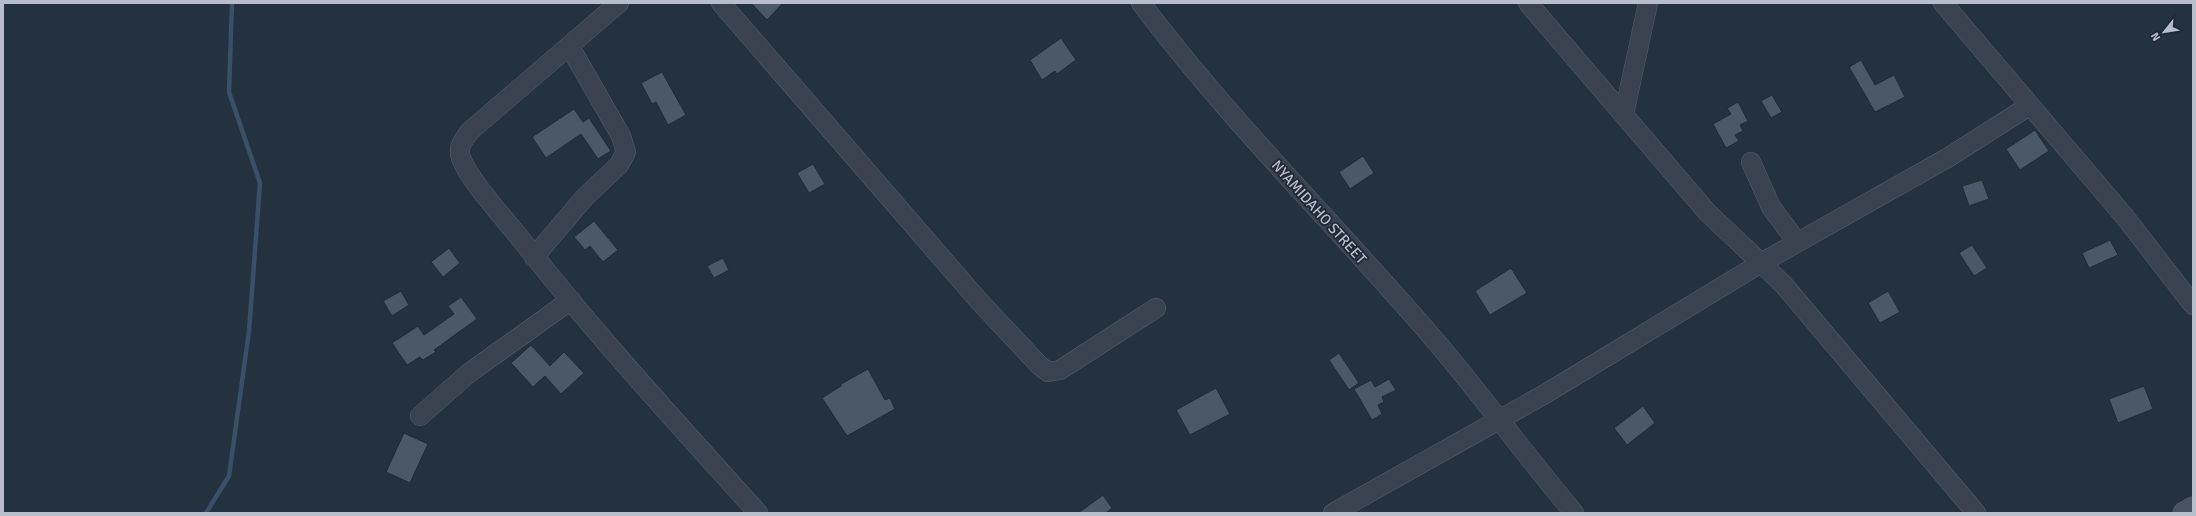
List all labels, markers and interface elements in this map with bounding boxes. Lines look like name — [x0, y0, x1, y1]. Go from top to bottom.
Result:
north arrow — [2144, 12, 2184, 52]
text: N — [2148, 30, 2163, 43]
street label: NYAMIDAHO STREET — [1268, 156, 1371, 268]

